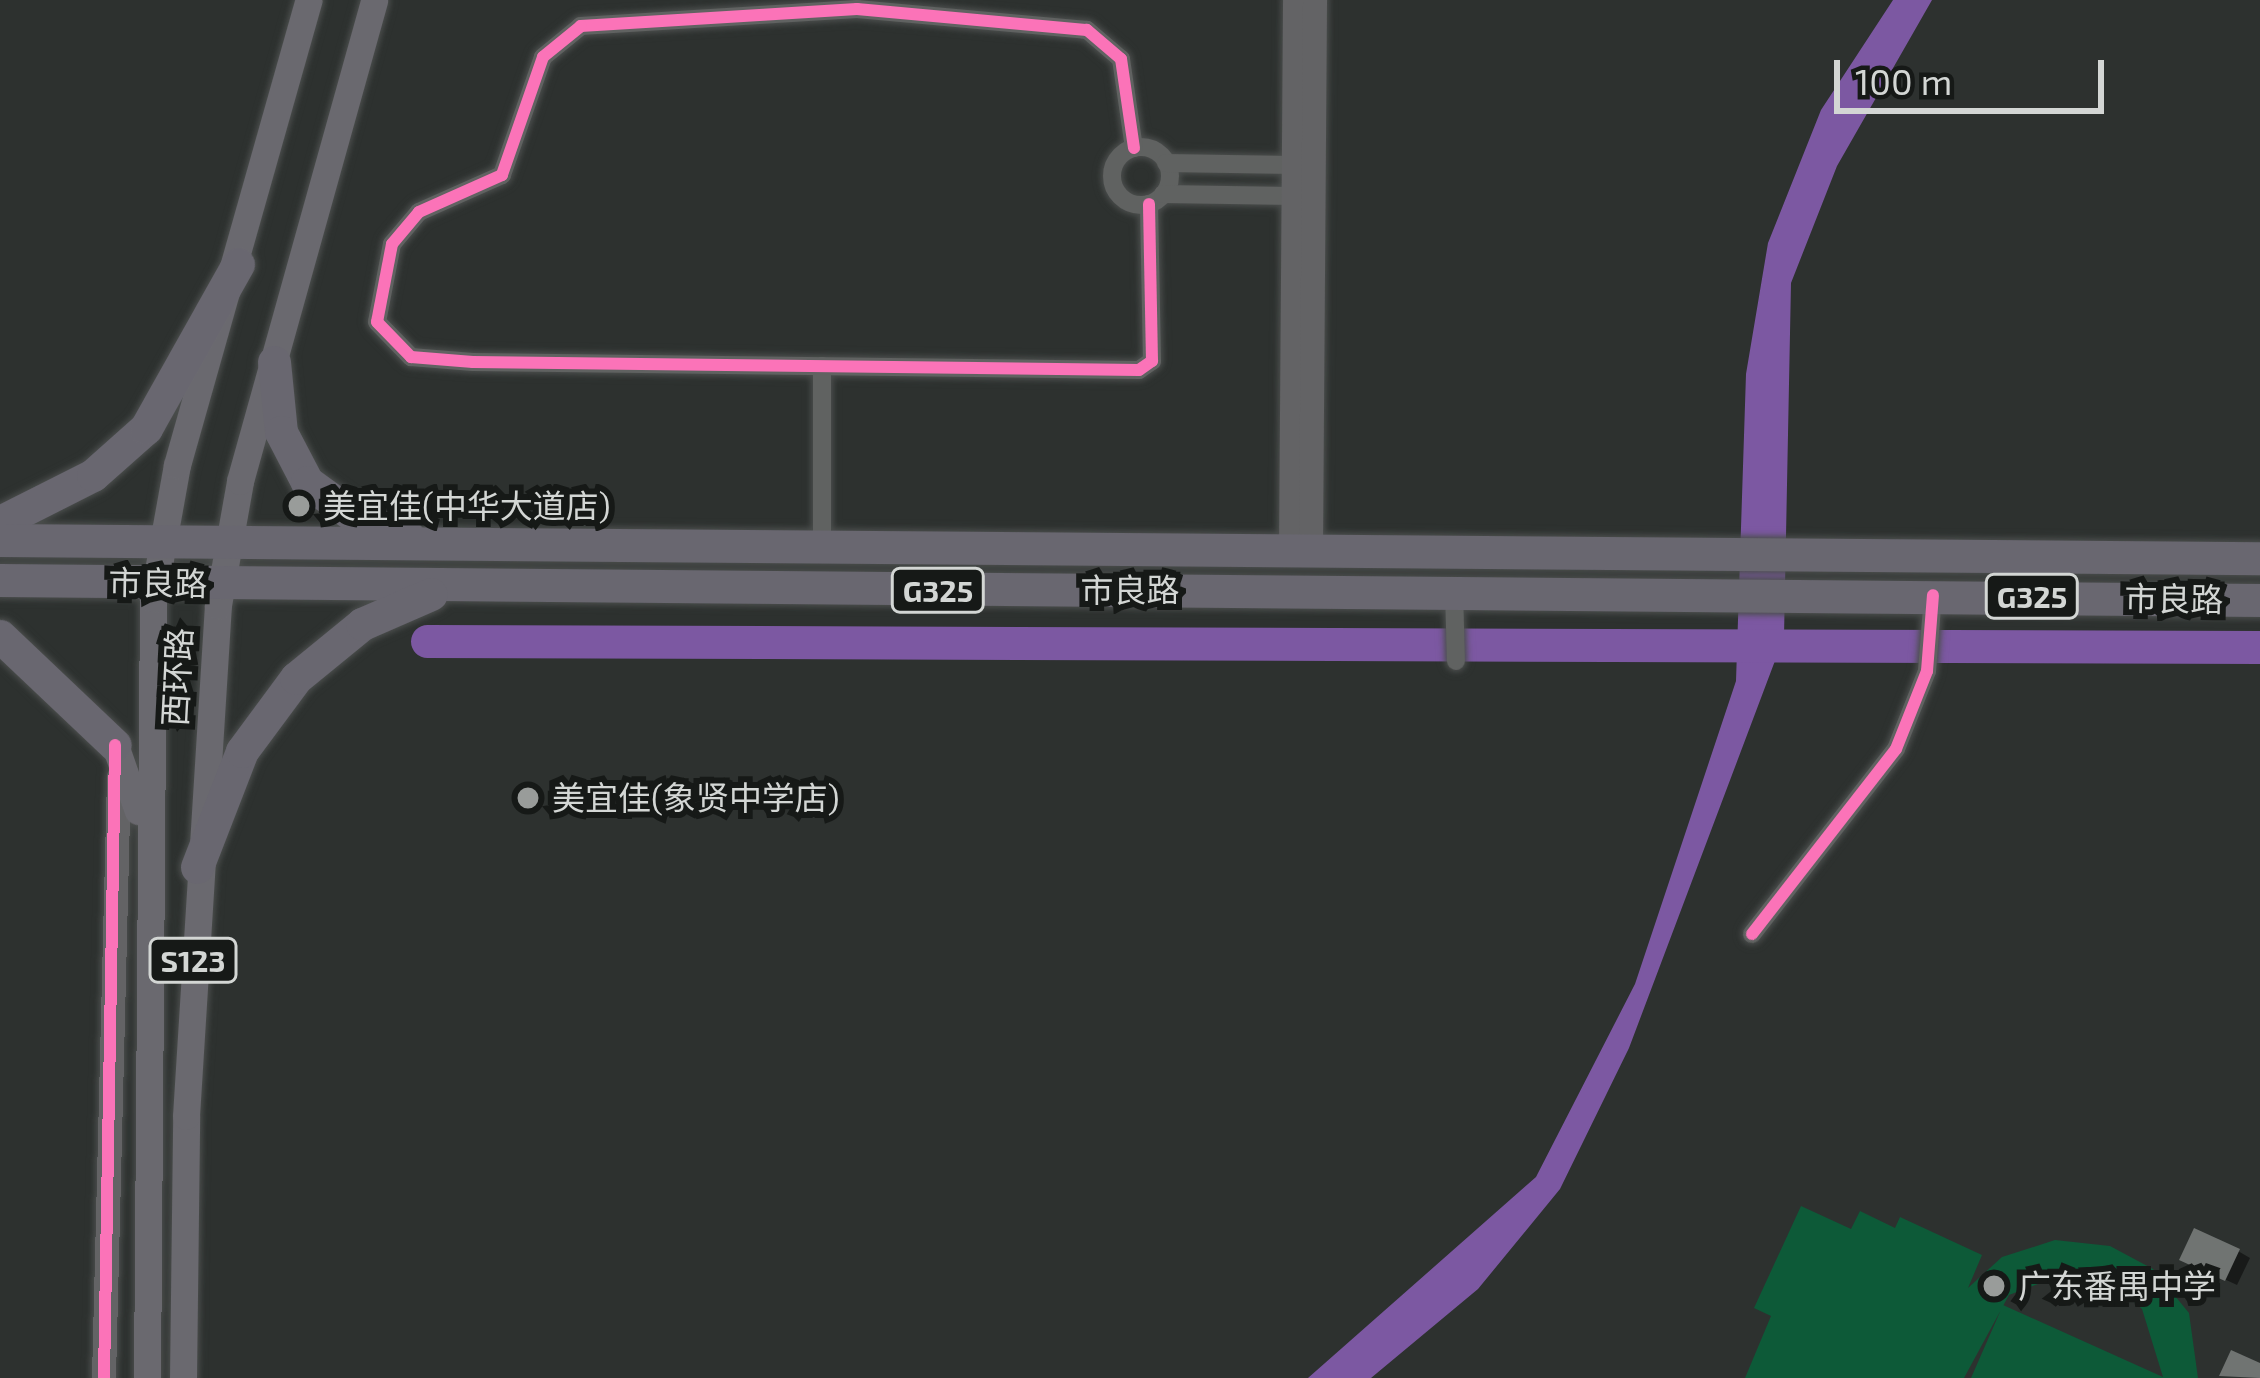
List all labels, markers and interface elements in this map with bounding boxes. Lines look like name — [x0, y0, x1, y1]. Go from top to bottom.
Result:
scale bar — [1840, 36, 2110, 110]
text: 100 m — [1855, 59, 1952, 102]
place label: 美宜佳(中华大道店) — [323, 486, 611, 526]
marker: 美宜佳(中华大道店) — [286, 493, 312, 519]
street label: 市良路 — [108, 562, 208, 604]
road number: G325 — [890, 566, 986, 614]
street label: 市良路 — [1081, 570, 1179, 610]
road number: G325 — [1984, 572, 2080, 620]
street label: 市良路 — [2124, 578, 2224, 620]
street label: 西环路 — [155, 627, 199, 727]
place label: 美宜佳(象贤中学店) — [552, 778, 840, 818]
marker: 美宜佳(象贤中学店) — [515, 785, 541, 811]
road number: S123 — [148, 936, 238, 984]
place label: 广东番禺中学 — [2018, 1266, 2216, 1306]
marker: 广东番禺中学 — [1981, 1273, 2007, 1299]

